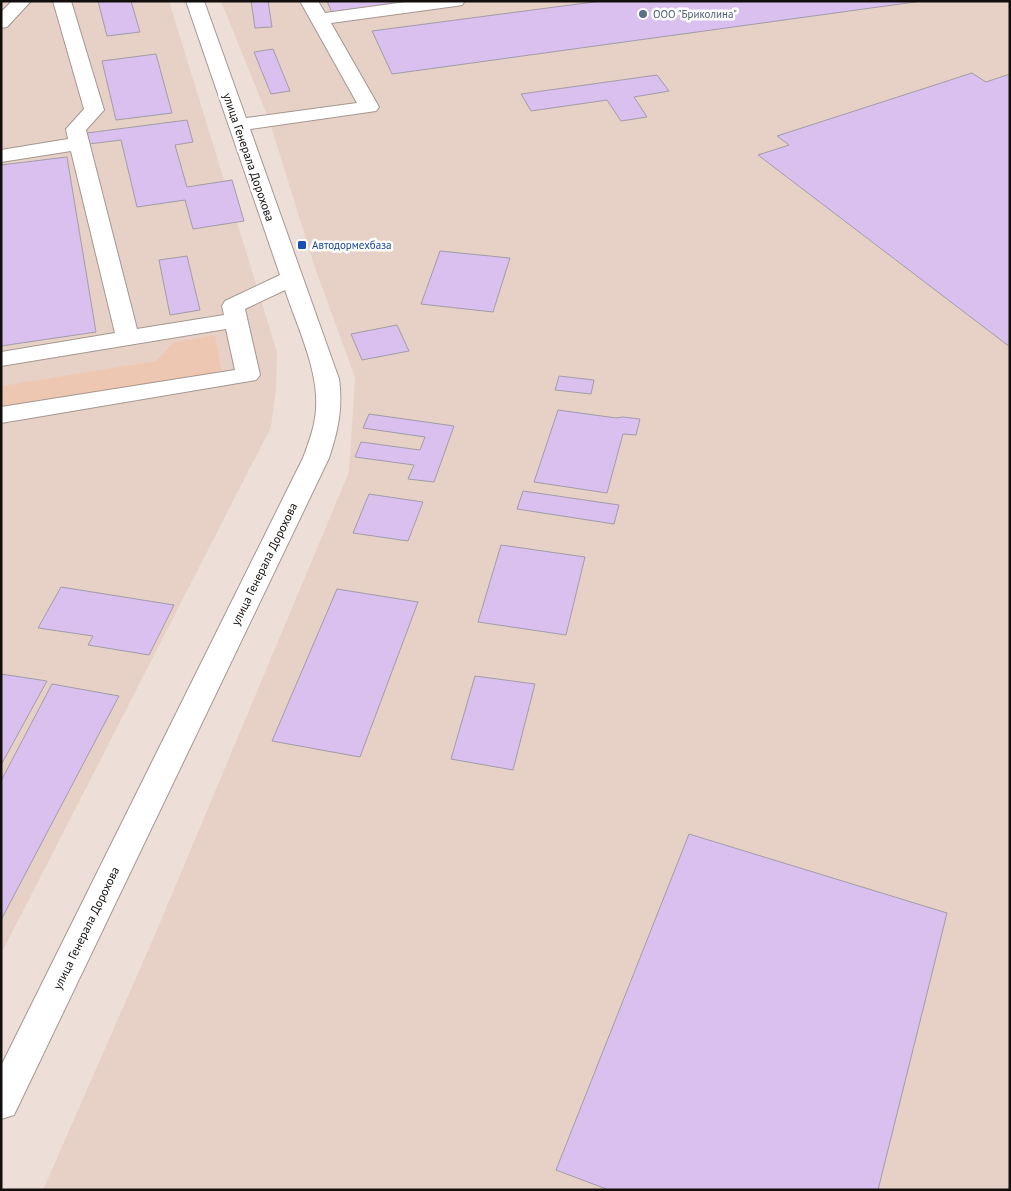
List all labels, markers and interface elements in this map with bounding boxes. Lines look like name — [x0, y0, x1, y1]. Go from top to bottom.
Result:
place label: ООО "Бриколина" — [653, 7, 737, 21]
marker: ООО "Бриколина" — [637, 8, 649, 20]
street label: улица Генерала Дорохова — [220, 91, 278, 223]
place label: Автодормехбаза — [312, 238, 392, 252]
marker: Автодормехбаза — [296, 239, 308, 251]
street label: улица Генерала Дорохова — [228, 500, 300, 628]
street label: улица Генерала Дорохова — [50, 864, 122, 992]

